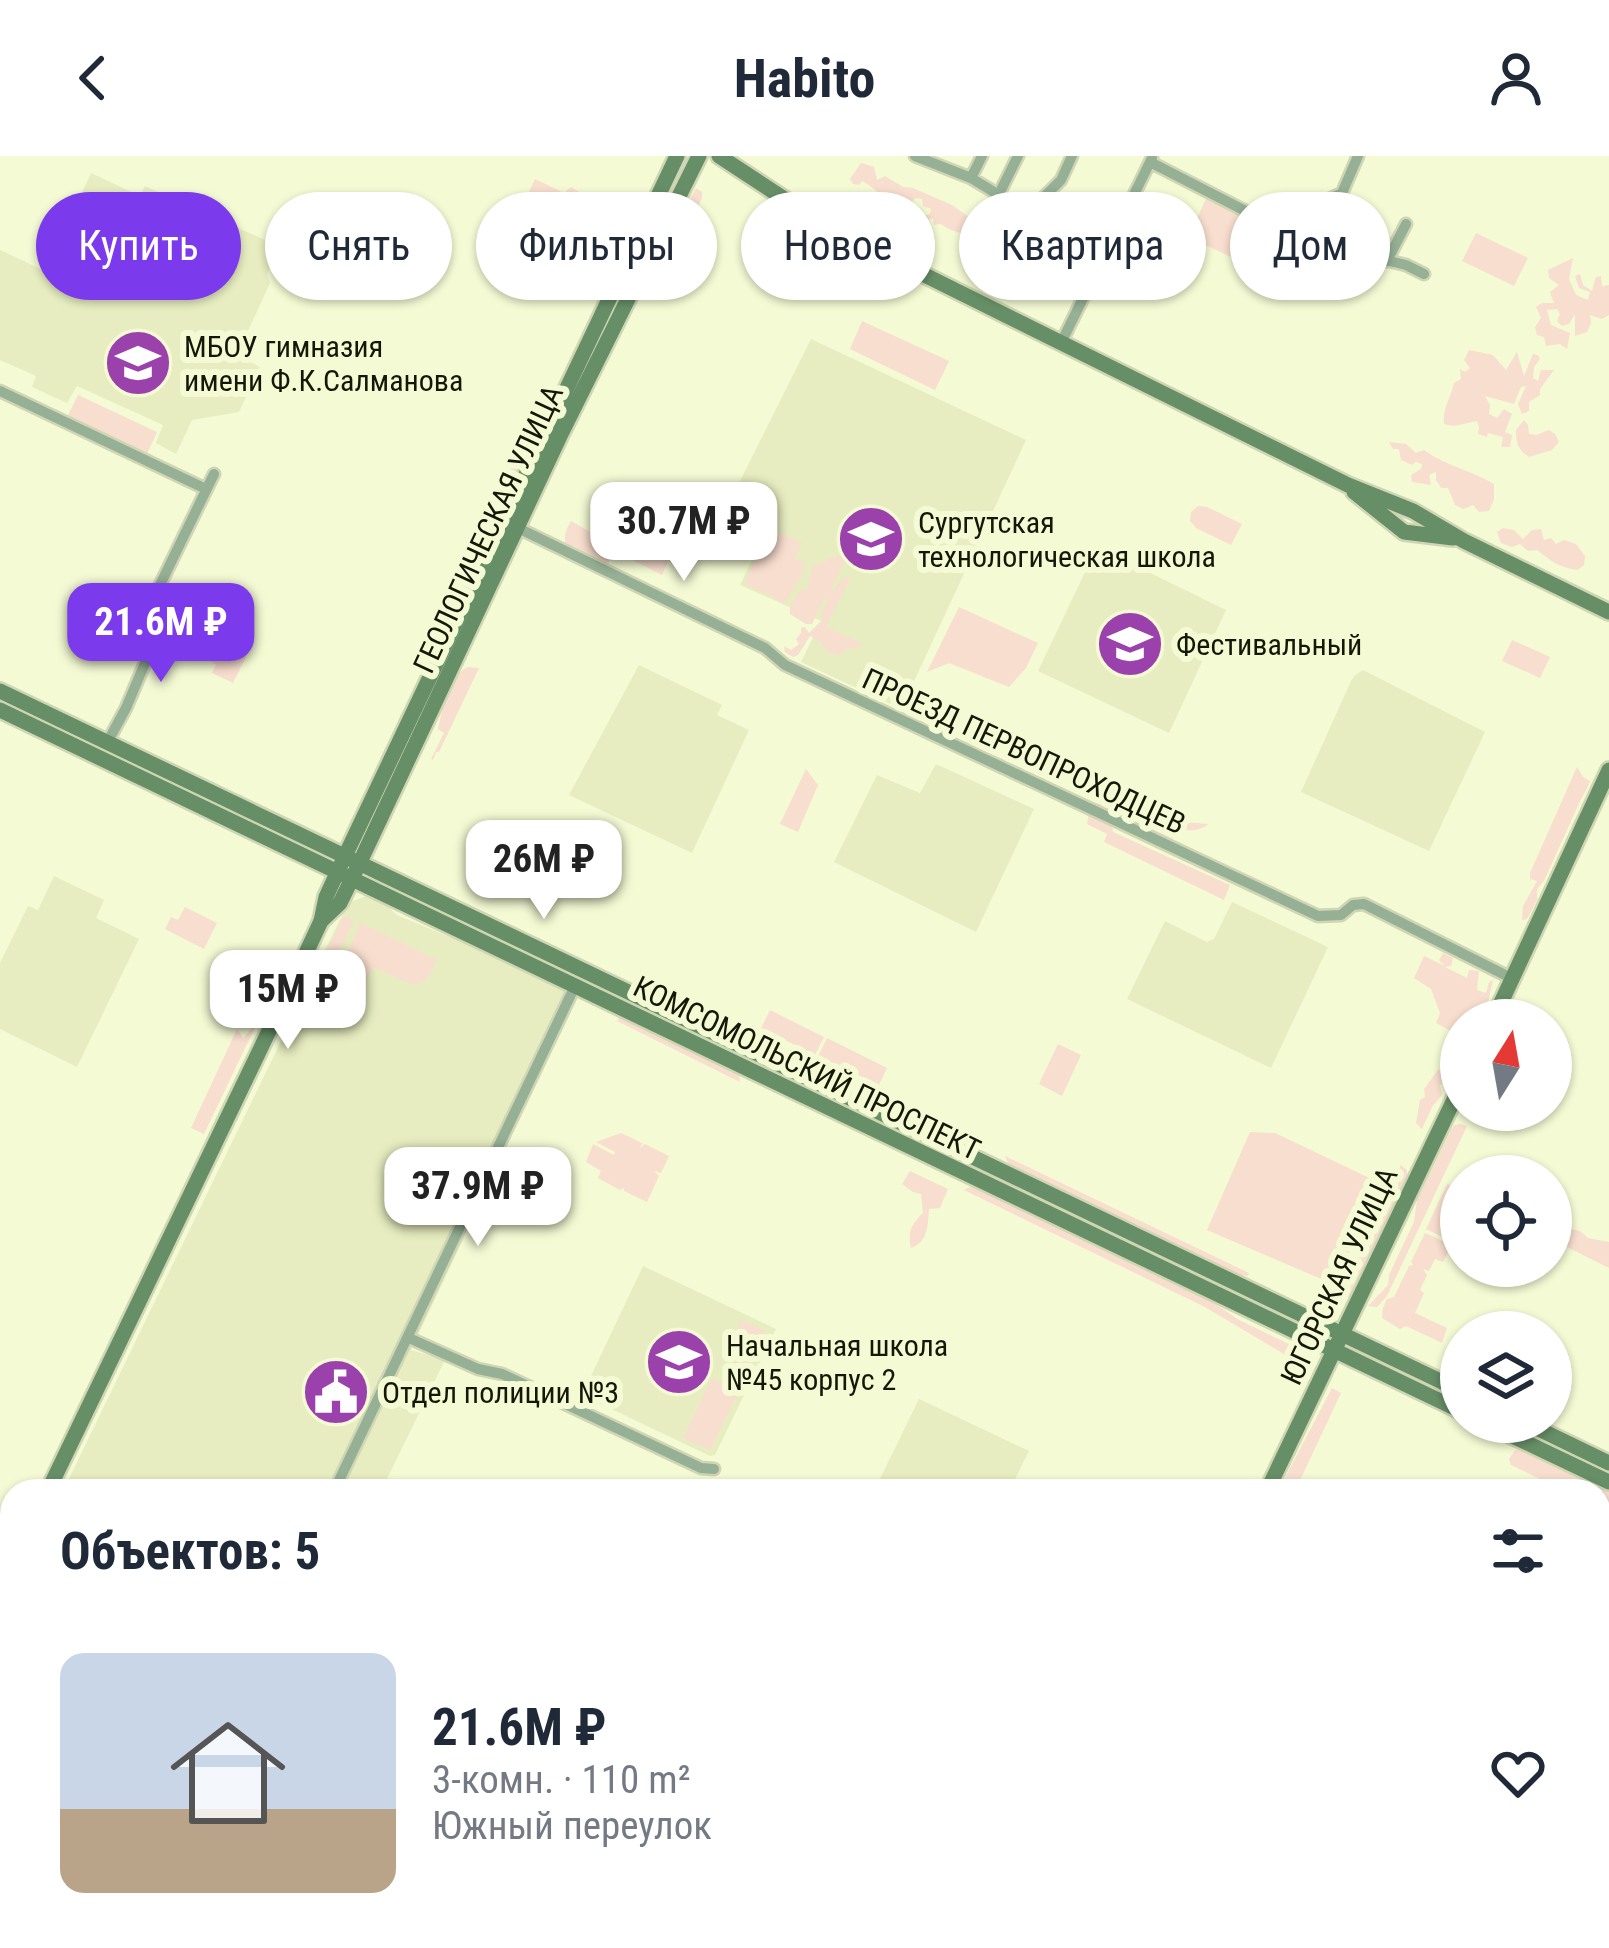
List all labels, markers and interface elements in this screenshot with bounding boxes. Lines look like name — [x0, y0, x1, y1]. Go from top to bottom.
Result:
icon: back — [60, 45, 126, 111]
icon: person — [1483, 45, 1549, 111]
text: Habito — [734, 47, 875, 110]
chip: Купить — [36, 192, 241, 300]
chip: Снять — [265, 192, 452, 300]
chip: Фильтры — [476, 192, 717, 300]
chip: Новое — [741, 192, 935, 300]
chip: Квартира — [959, 192, 1206, 300]
chip: Дом — [1230, 192, 1390, 300]
school or university icon: МБОУ гимназия имени Ф.К.Салманова — [103, 328, 173, 398]
place label: МБОУ гимназия имени Ф.К.Салманова — [184, 329, 463, 398]
street label: ГЕОЛОГИЧЕСКАЯ УЛИЦА — [406, 379, 570, 679]
pin: 30.7M ₽ — [573, 482, 795, 584]
text: 30.7M ₽ — [617, 498, 751, 544]
school or university icon: Сургутская технологическая школа — [836, 504, 906, 574]
place label: Сургутская технологическая школа — [918, 505, 1216, 574]
pin: 21.6M ₽ — [50, 583, 272, 685]
text: 21.6M ₽ — [94, 599, 228, 645]
school or university icon: Фестивальный — [1095, 609, 1165, 679]
place label: Фестивальный — [1176, 627, 1362, 662]
street label: ПРОЕЗД ПЕРВОПРОХОДЦЕВ — [857, 661, 1191, 841]
pin: 26M ₽ — [460, 820, 628, 922]
text: 26M ₽ — [493, 836, 595, 882]
pin: 15M ₽ — [204, 950, 372, 1052]
text: 15M ₽ — [237, 966, 339, 1012]
street label: КОМСОМОЛЬСКИЙ ПРОСПЕКТ — [628, 969, 986, 1167]
north arrow — [1440, 999, 1572, 1131]
map controls — [1440, 999, 1572, 1443]
pin: 37.9M ₽ — [367, 1147, 589, 1249]
button: locate — [1440, 1155, 1572, 1287]
street label: ЮГОРСКАЯ УЛИЦА — [1273, 1162, 1405, 1390]
text: 37.9M ₽ — [411, 1163, 545, 1209]
button: layers — [1440, 1311, 1572, 1443]
school or university icon: Начальная школа №45 корпус 2 — [644, 1327, 714, 1397]
place label: Начальная школа №45 корпус 2 — [726, 1328, 948, 1397]
public building icon: Отдел полиции №3 — [301, 1357, 371, 1427]
place label: Отдел полиции №3 — [382, 1375, 619, 1410]
icon: filters — [1485, 1518, 1551, 1584]
text: Объектов: 5 — [60, 1522, 320, 1581]
text: 21.6M ₽ — [432, 1698, 607, 1757]
icon: home — [156, 1701, 300, 1845]
icon: heart — [1485, 1740, 1551, 1806]
text: 3-комн. · 110 m² — [432, 1757, 691, 1803]
text: Южный переулок — [432, 1803, 712, 1849]

